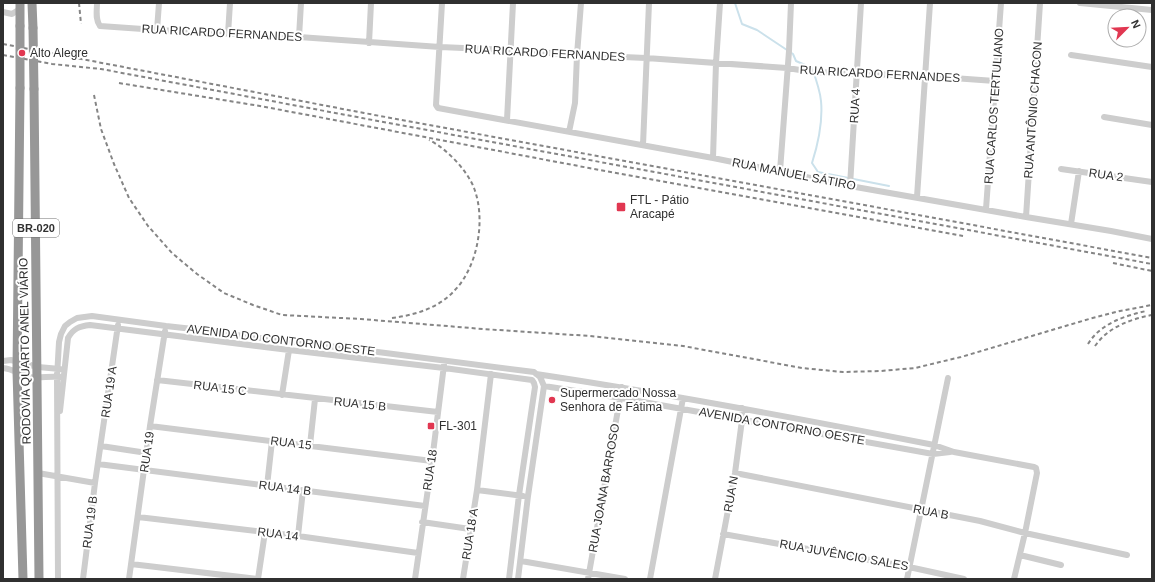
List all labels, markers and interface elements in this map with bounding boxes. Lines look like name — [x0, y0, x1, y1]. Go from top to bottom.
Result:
north arrow — [1107, 8, 1147, 48]
text: N — [1129, 18, 1143, 30]
street label: RUA RICARDO FERNANDES — [141, 22, 303, 44]
street label: RUA CARLOS TERTULIANO — [982, 28, 1006, 184]
street label: RUA ANTÔNIO CHACON — [1020, 41, 1045, 179]
street label: RUA RICARDO FERNANDES — [464, 42, 626, 64]
place label: Alto Alegre — [30, 46, 88, 60]
marker: Alto Alegre — [17, 48, 27, 58]
street label: RUA RICARDO FERNANDES — [799, 63, 961, 85]
street label: RUA 4 — [847, 88, 863, 124]
street label: RUA MANUEL SÁTIRO — [731, 154, 857, 193]
street label: RUA 2 — [1088, 166, 1124, 184]
place label: FTL - Pátio Aracapé — [630, 193, 689, 221]
marker: FTL - Pátio Aracapé — [615, 201, 627, 213]
road number: BR-020 — [13, 219, 59, 237]
street label: RODOVIA QUARTO ANEL VIÁRIO — [15, 258, 34, 444]
street label: AVENIDA DO CONTORNO OESTE — [186, 321, 376, 359]
street label: RUA 19 A — [98, 365, 120, 419]
street label: RUA 15 C — [193, 378, 248, 398]
place label: Supermercado Nossa Senhora de Fátima — [560, 386, 676, 414]
street label: RUA 15 B — [333, 394, 387, 414]
marker: Supermercado Nossa Senhora de Fátima — [547, 395, 557, 405]
street label: AVENIDA CONTORNO OESTE — [698, 404, 866, 448]
place label: FL-301 — [439, 419, 477, 433]
marker: FL-301 — [426, 421, 436, 431]
street label: RUA JOANA BARROSO — [586, 422, 622, 554]
street label: RUA 19 — [137, 430, 157, 473]
street label: RUA 15 — [270, 434, 313, 453]
street label: RUA 18 — [420, 448, 440, 491]
street label: RUA N — [721, 475, 741, 513]
street label: RUA 14 B — [258, 478, 312, 498]
street label: RUA 19 B — [80, 495, 100, 549]
street label: RUA B — [912, 502, 950, 522]
street label: RUA 18 A — [459, 507, 481, 561]
street label: RUA 14 — [257, 525, 300, 544]
street label: RUA JUVÊNCIO SALES — [778, 536, 910, 573]

